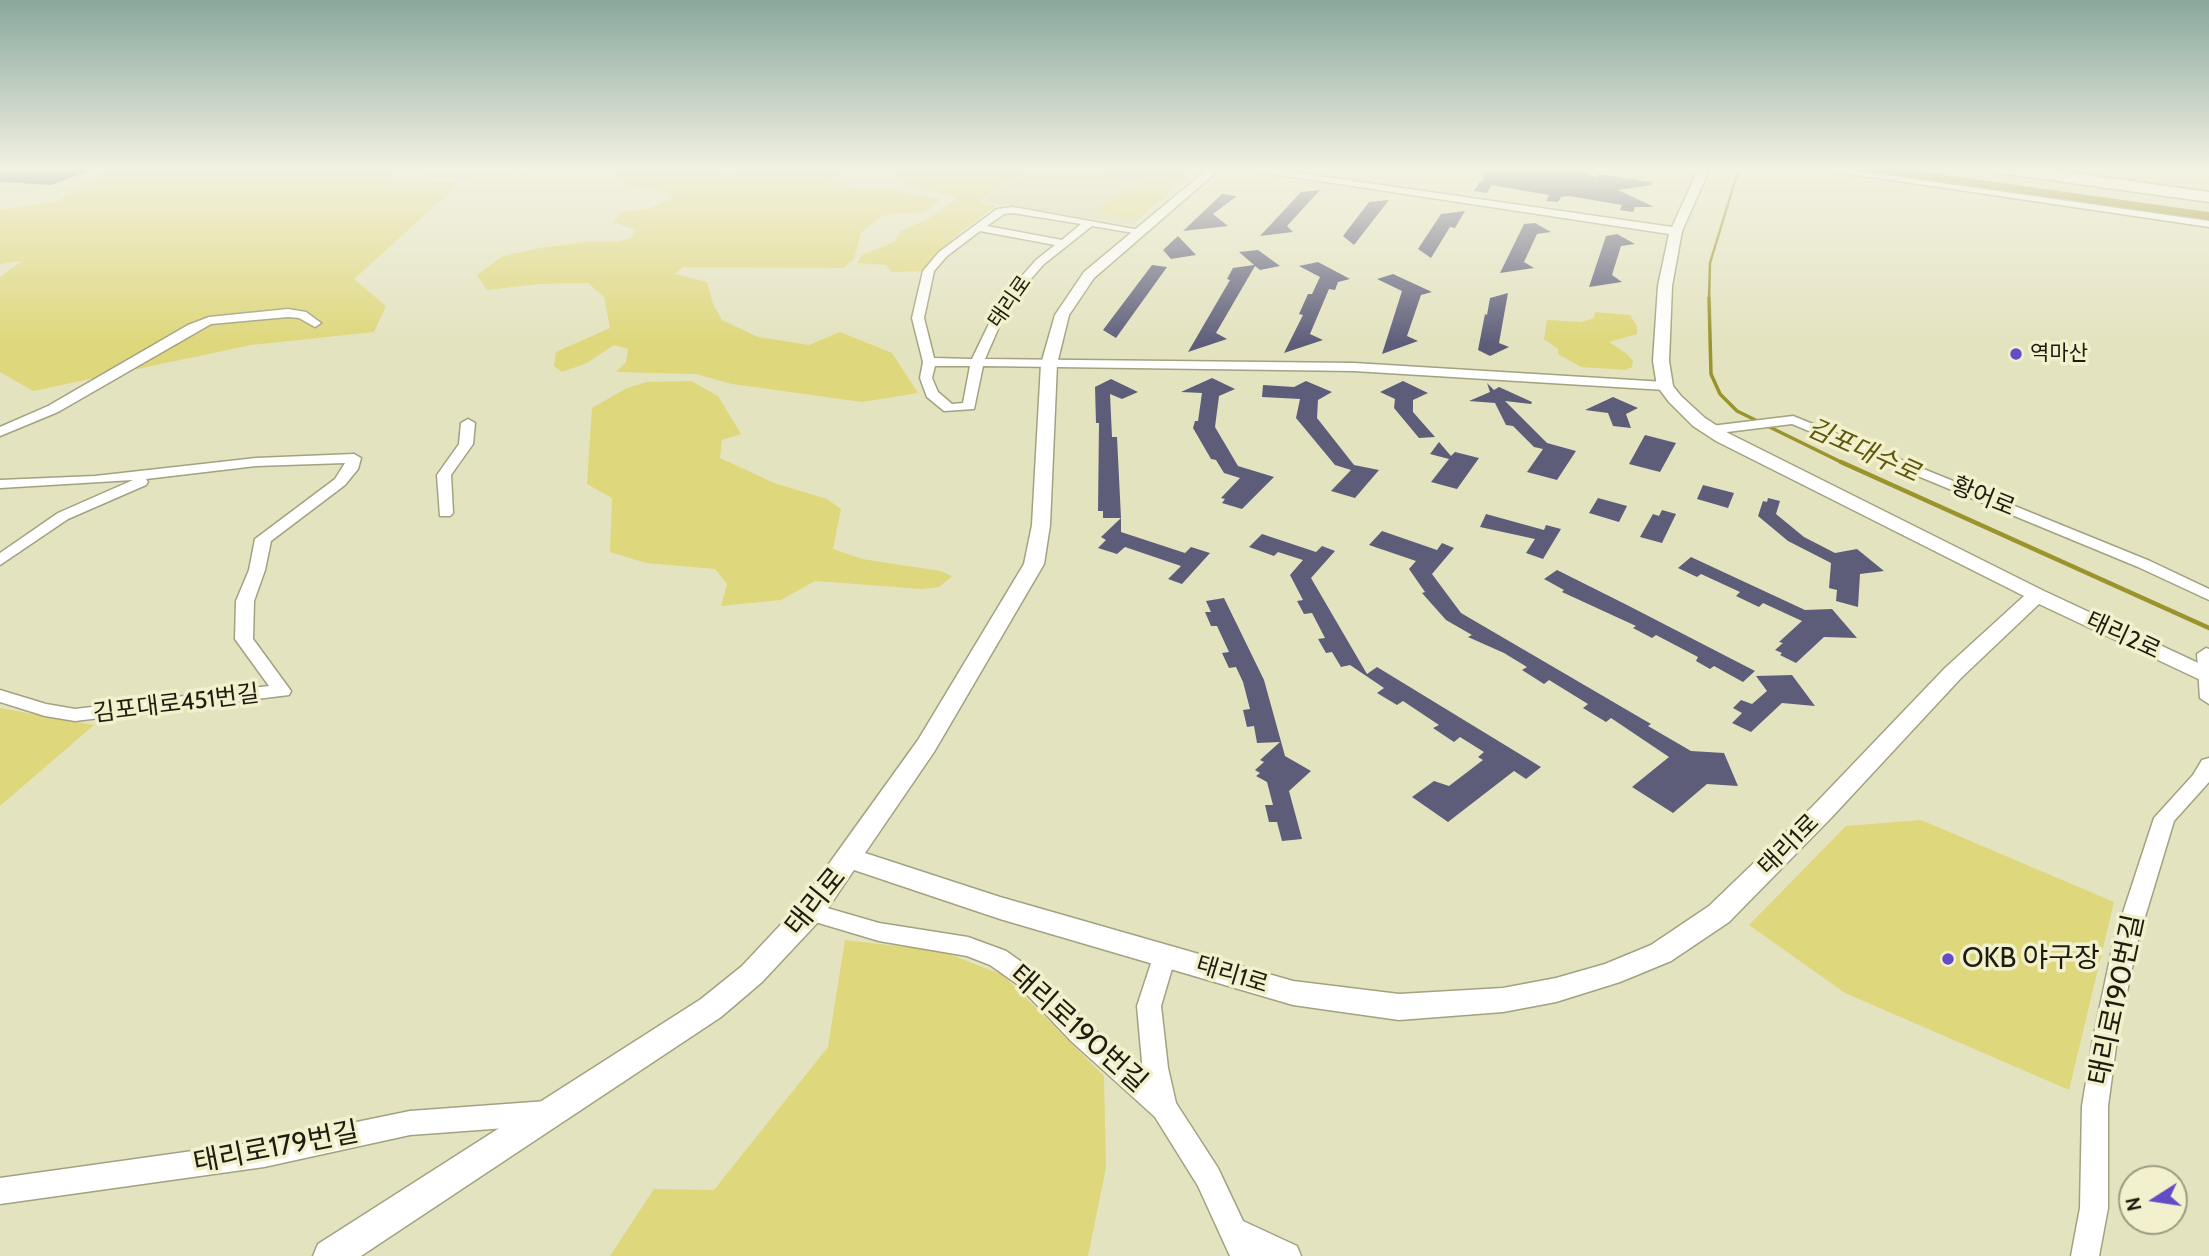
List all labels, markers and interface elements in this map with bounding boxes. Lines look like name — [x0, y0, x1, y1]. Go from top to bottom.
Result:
street label: 태리로 — [983, 271, 1037, 333]
place label: 역마산 — [2030, 341, 2088, 367]
marker: 역마산 — [2008, 346, 2024, 362]
water label: 김포대수로 — [1802, 412, 1924, 490]
street label: 황어로 — [1947, 471, 2019, 523]
street label: 태리2로 — [2081, 606, 2165, 666]
street label: 김포대로451번길 — [91, 680, 261, 728]
street label: 태리1로 — [1753, 809, 1825, 881]
street label: 태리로 — [779, 861, 853, 943]
street label: 태리로190번길 — [2083, 912, 2151, 1088]
place label: OKB 야구장 — [1962, 942, 2100, 976]
street label: 태리1로 — [1192, 950, 1272, 1000]
marker: OKB 야구장 — [1940, 951, 1956, 967]
street label: 태리로190번길 — [1002, 959, 1154, 1099]
street label: 태리로179번길 — [190, 1115, 362, 1181]
north arrow — [2118, 1165, 2188, 1235]
text: N — [2121, 1195, 2147, 1213]

